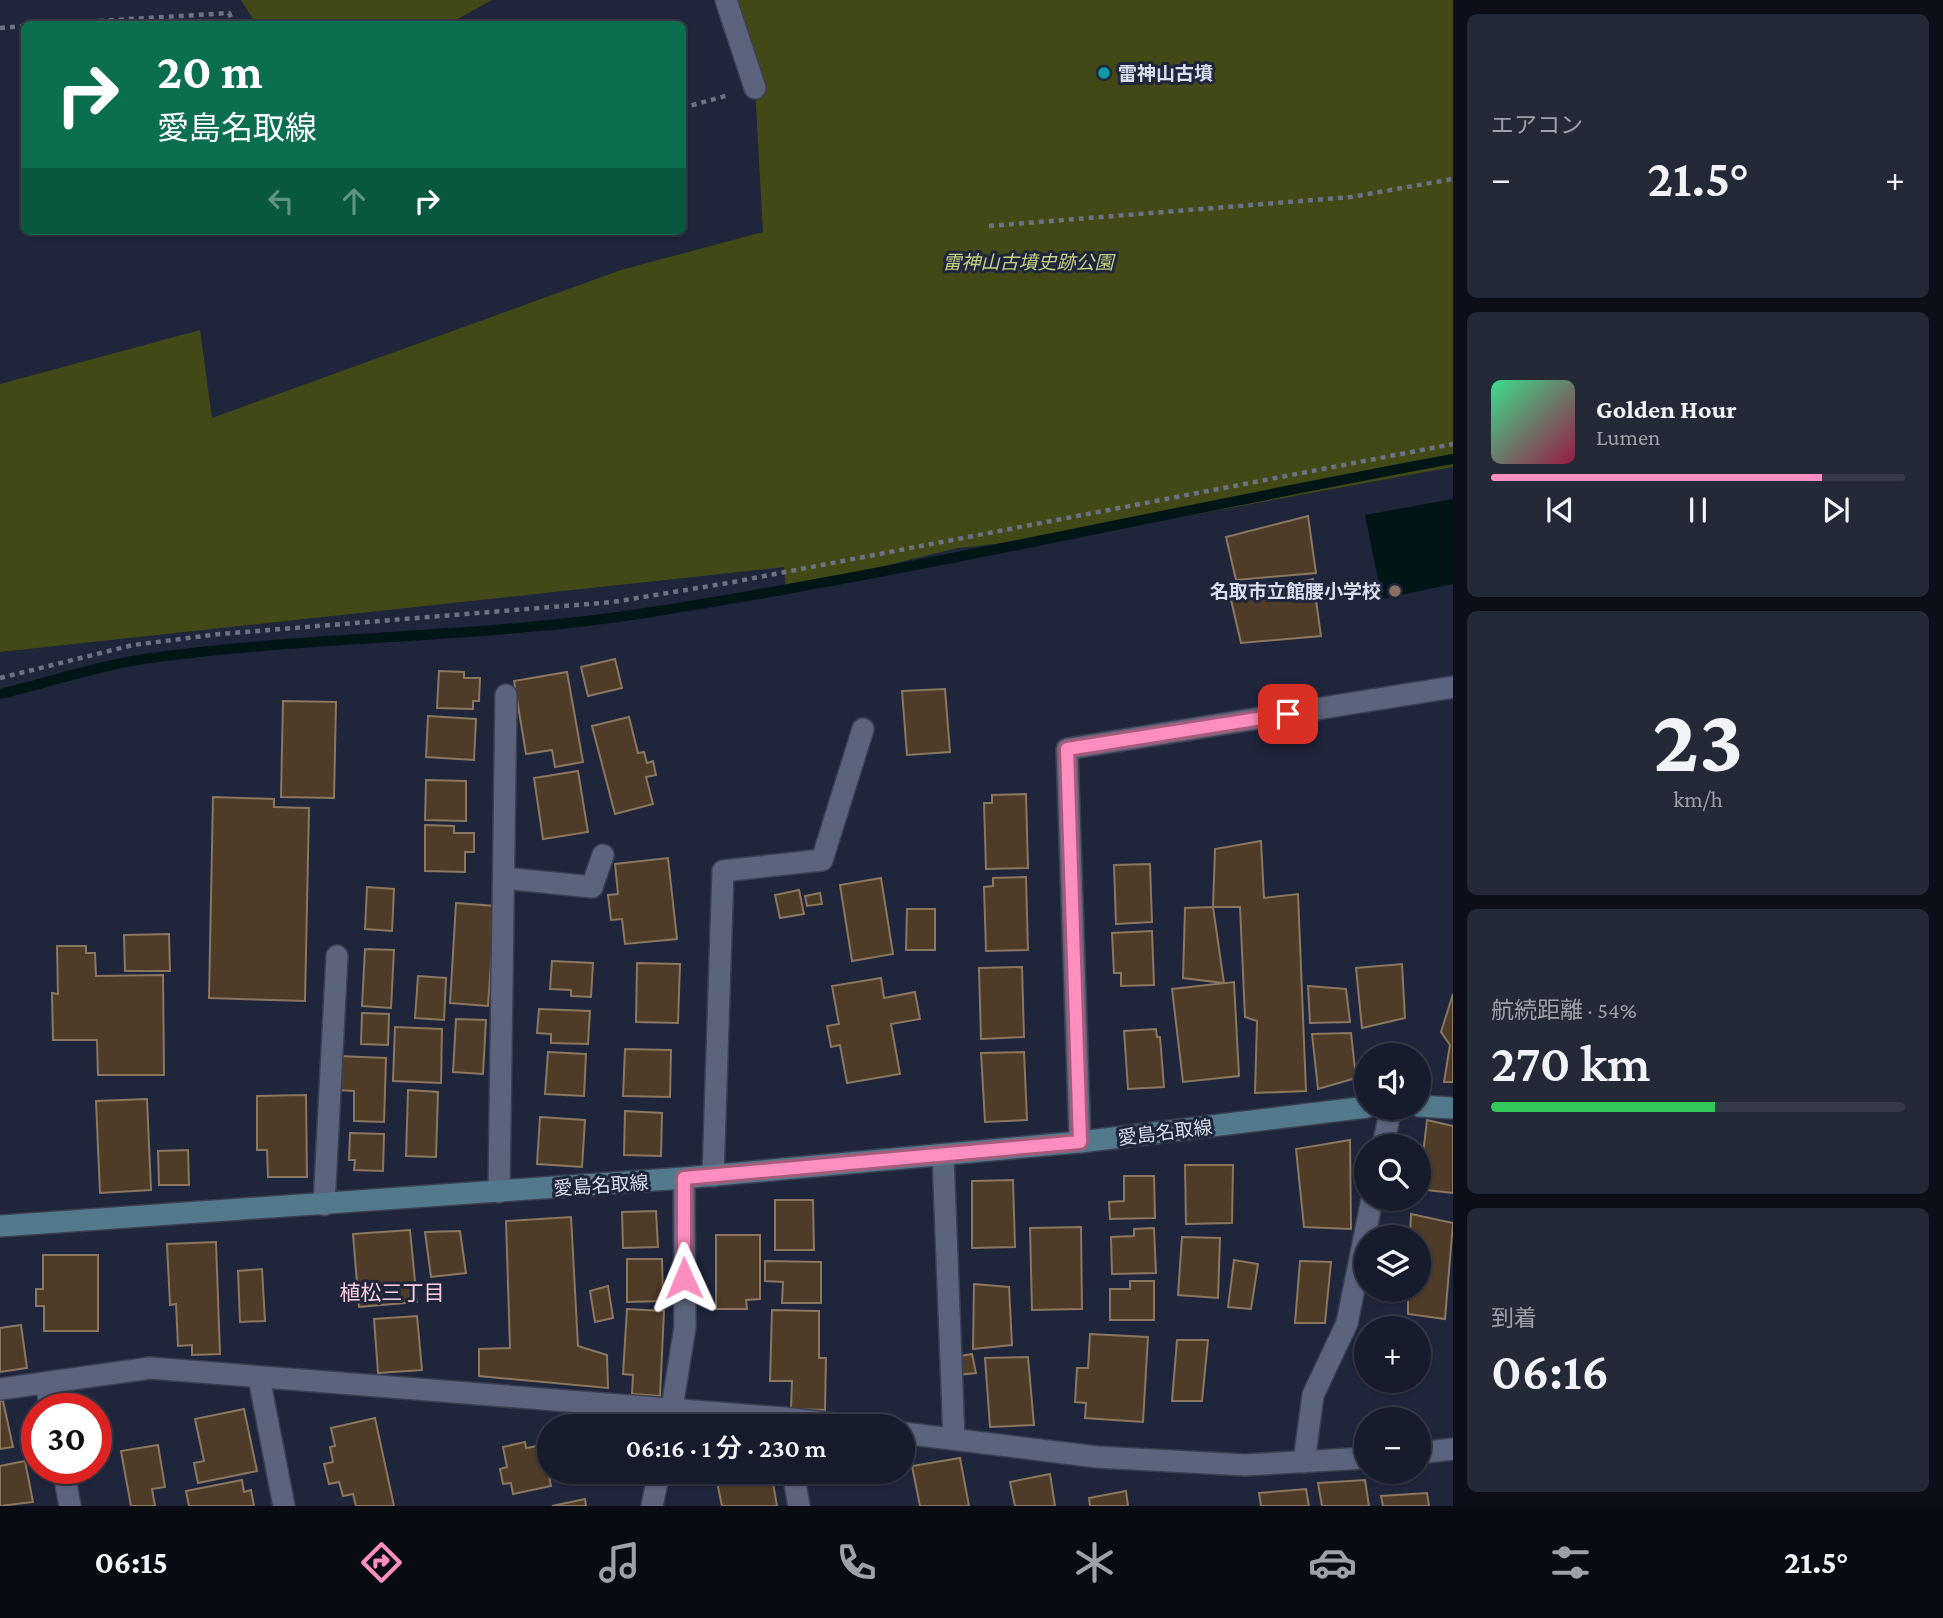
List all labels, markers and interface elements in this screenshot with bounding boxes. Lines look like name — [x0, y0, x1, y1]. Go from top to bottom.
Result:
text: 20 m — [157, 44, 263, 99]
icon: right — [42, 49, 133, 140]
place label: 雷神山古墳 — [1118, 63, 1213, 84]
marker: 雷神山古墳 — [1096, 65, 1112, 81]
text: 愛島名取線 — [157, 110, 317, 146]
text: エアコン — [1491, 112, 1583, 138]
text: 21.5° — [1647, 149, 1749, 207]
text: − — [1491, 157, 1511, 199]
text: + — [1885, 157, 1905, 199]
icon: left — [262, 182, 300, 220]
icon: ahead — [335, 182, 373, 220]
icon: right — [408, 182, 446, 220]
park label: 雷神山古墳史跡公園 — [942, 252, 1116, 273]
text: Golden Hour — [1596, 395, 1737, 424]
text: Lumen — [1596, 424, 1660, 450]
icon: previous — [1541, 491, 1579, 529]
icon: pause — [1679, 491, 1717, 529]
icon: next — [1817, 491, 1855, 529]
place label: 名取市立館腰小学校 — [1210, 581, 1381, 602]
marker: 名取市立館腰小学校 — [1387, 583, 1403, 599]
pin — [1258, 684, 1318, 744]
text: 23 — [1653, 689, 1743, 791]
icon: arrive — [1269, 695, 1307, 733]
text: km/h — [1673, 786, 1723, 812]
text: 航続距離 · 54% — [1491, 997, 1637, 1023]
text: 270 km — [1491, 1034, 1651, 1092]
map controls — [1354, 1043, 1431, 1484]
button: sound — [1354, 1043, 1431, 1120]
street label: 愛島名取線 — [1117, 1116, 1213, 1149]
button: search — [1354, 1134, 1431, 1211]
street label: 愛島名取線 — [553, 1172, 649, 1199]
button: layers — [1354, 1225, 1431, 1302]
position arrow — [647, 1241, 721, 1315]
district label: 植松三丁目 — [340, 1281, 445, 1305]
text: 到着 — [1491, 1305, 1537, 1331]
button: + — [1354, 1316, 1431, 1393]
text: 06:16 — [1491, 1342, 1609, 1400]
speed limit sign: 30 — [21, 1393, 112, 1484]
button: − — [1354, 1407, 1431, 1484]
text: 06:16 · 1 分 · 230 m — [626, 1434, 826, 1463]
icon: directions — [357, 1538, 406, 1587]
icon: music — [595, 1538, 644, 1587]
icon: phone — [832, 1538, 881, 1587]
icon: climate — [1070, 1538, 1119, 1587]
icon: car — [1308, 1538, 1357, 1587]
icon: filters — [1546, 1538, 1595, 1587]
text: 06:15 — [94, 1544, 168, 1580]
text: 21.5° — [1784, 1544, 1849, 1580]

